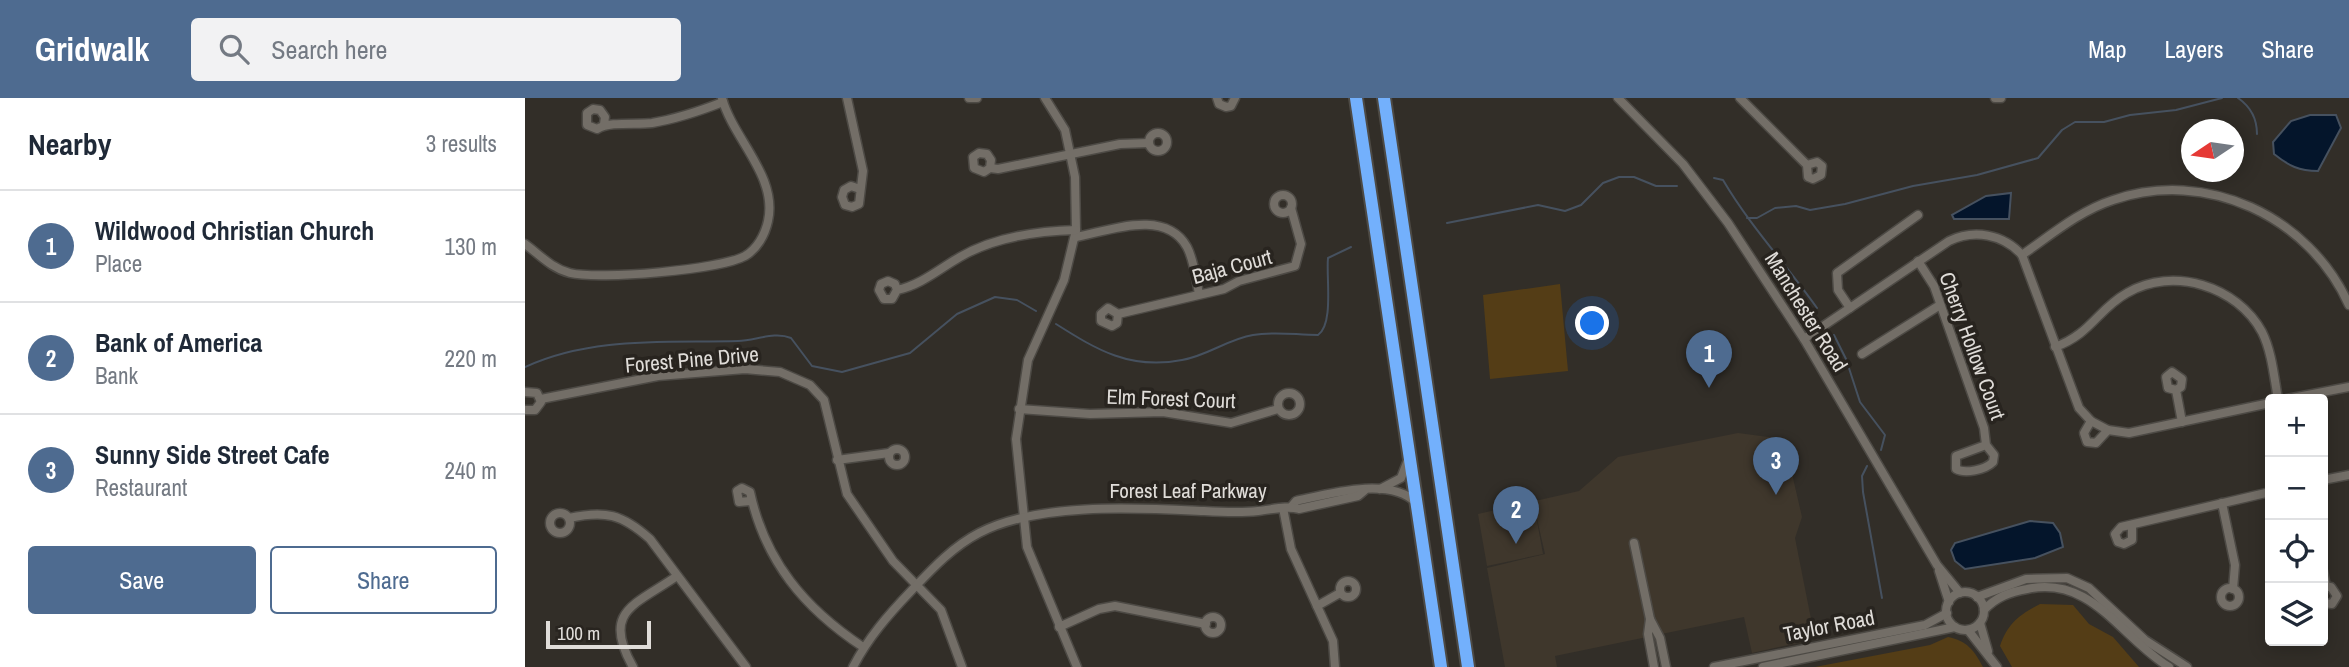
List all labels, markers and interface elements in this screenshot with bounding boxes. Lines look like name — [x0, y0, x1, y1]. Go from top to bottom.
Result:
search box — [191, 18, 681, 81]
text: Gridwalk — [35, 27, 149, 71]
icon: search — [215, 30, 253, 68]
text: Search here — [271, 32, 387, 67]
text: Map — [2088, 33, 2126, 65]
text: Layers — [2164, 33, 2223, 65]
text: Share — [2261, 33, 2314, 65]
north arrow — [2181, 119, 2244, 182]
text: Nearby — [28, 124, 111, 164]
text: 3 results — [426, 128, 497, 159]
text: Wildwood Christian Church — [95, 213, 374, 248]
text: 1 — [46, 231, 56, 262]
text: 130 m — [445, 231, 497, 262]
street label: Baja Court — [1189, 242, 1275, 291]
street label: Manchester Road — [1758, 246, 1855, 377]
text: Place — [95, 248, 142, 279]
street label: Cherry Hollow Court — [1932, 268, 2013, 424]
your location — [1575, 306, 1609, 340]
text: Bank of America — [95, 325, 262, 360]
pin: 1 — [1686, 330, 1732, 388]
street label: Forest Pine Drive — [624, 339, 760, 380]
text: 2 — [46, 343, 56, 374]
text: 220 m — [445, 343, 497, 374]
text: Bank — [95, 360, 138, 391]
street label: Elm Forest Court — [1106, 382, 1236, 415]
map controls — [2265, 394, 2328, 646]
button: + — [2265, 394, 2328, 457]
text: Sunny Side Street Cafe — [95, 437, 330, 472]
pin: 3 — [1753, 437, 1799, 495]
text: 3 — [46, 455, 56, 486]
text: 240 m — [445, 455, 497, 486]
button: − — [2265, 457, 2328, 520]
text: Restaurant — [95, 472, 187, 503]
street label: Forest Leaf Parkway — [1109, 476, 1267, 505]
pin: 2 — [1493, 486, 1539, 544]
button: locate — [2265, 520, 2328, 583]
button: Save — [28, 546, 256, 614]
button: Share — [270, 546, 497, 614]
button: layers — [2265, 583, 2328, 646]
street label: Taylor Road — [1781, 602, 1877, 649]
scale bar — [546, 618, 651, 650]
text: 100 m — [557, 620, 600, 646]

